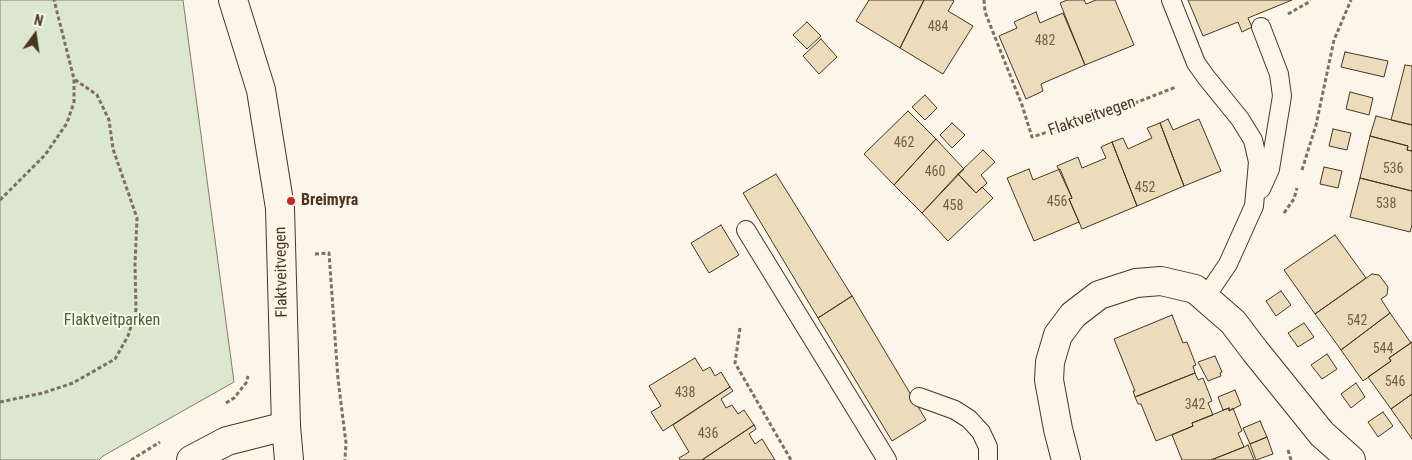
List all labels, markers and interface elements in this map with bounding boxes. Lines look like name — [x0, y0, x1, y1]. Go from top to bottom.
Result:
north arrow — [10, 10, 60, 60]
text: N — [33, 12, 45, 29]
house number: 484 — [928, 19, 948, 35]
house number: 482 — [1035, 33, 1055, 49]
street label: Flaktveitvegen — [1046, 93, 1138, 141]
house number: 462 — [894, 135, 914, 151]
house number: 536 — [1383, 161, 1403, 177]
house number: 460 — [925, 164, 945, 180]
house number: 452 — [1135, 180, 1155, 196]
place label: Breimyra — [301, 191, 358, 211]
house number: 456 — [1047, 194, 1067, 210]
marker: Breimyra — [285, 195, 297, 207]
house number: 538 — [1376, 196, 1396, 212]
house number: 458 — [943, 198, 963, 214]
street label: Flaktveitvegen — [272, 226, 292, 318]
park label: Flaktveitparken — [64, 311, 160, 331]
house number: 542 — [1347, 313, 1367, 329]
house number: 544 — [1373, 341, 1393, 357]
house number: 546 — [1385, 374, 1405, 390]
house number: 438 — [675, 385, 695, 401]
house number: 342 — [1185, 397, 1205, 413]
house number: 436 — [698, 426, 718, 442]

